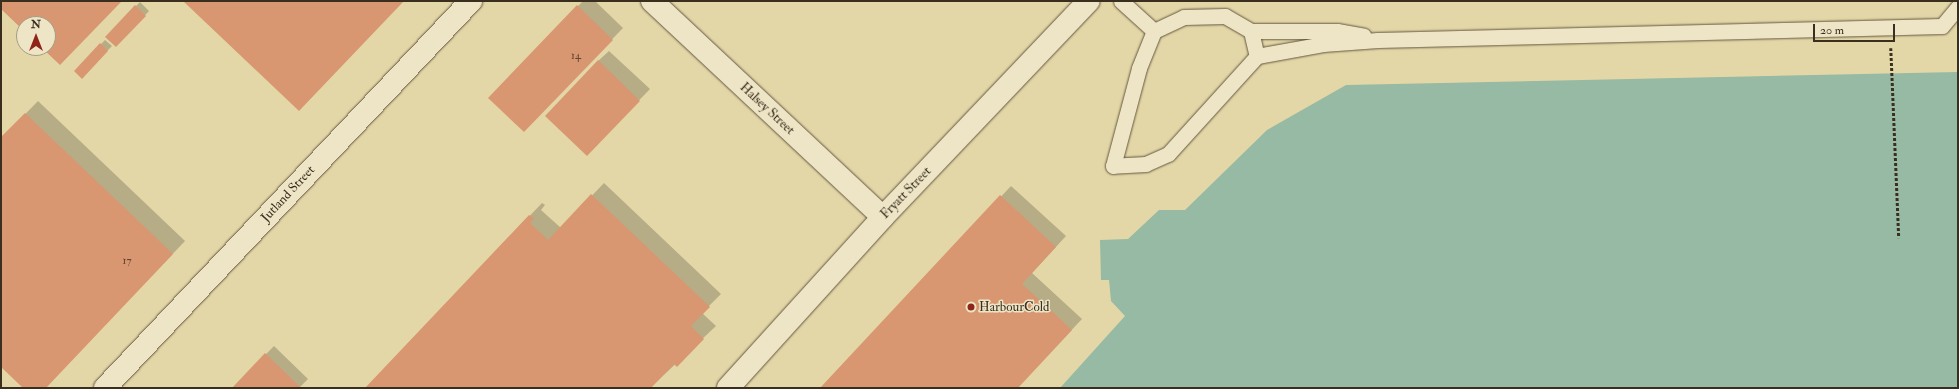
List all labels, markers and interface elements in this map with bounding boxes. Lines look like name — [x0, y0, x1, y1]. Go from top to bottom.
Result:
north arrow — [16, 16, 56, 56]
scale bar — [1815, 16, 1897, 42]
text: N — [31, 18, 41, 31]
text: 20 m — [1820, 23, 1844, 38]
house number: 14 — [571, 49, 581, 63]
street label: Halsey Street — [736, 80, 798, 138]
street label: Jutland Street — [258, 162, 318, 226]
street label: Fryatt Street — [877, 164, 935, 222]
house number: 17 — [123, 254, 131, 268]
place label: HarbourCold — [979, 299, 1049, 315]
marker: HarbourCold — [966, 302, 976, 312]

